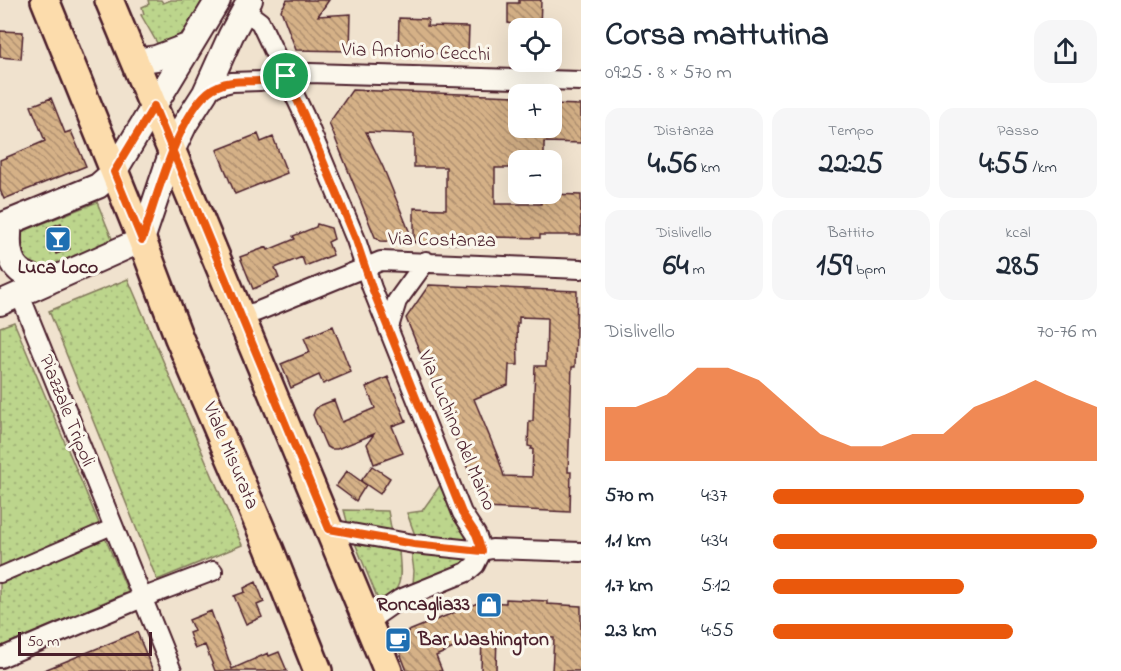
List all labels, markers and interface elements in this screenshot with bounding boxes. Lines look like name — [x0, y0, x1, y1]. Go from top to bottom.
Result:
text: Corsa mattutina — [605, 12, 829, 60]
map controls — [508, 18, 562, 204]
button: locate — [508, 18, 562, 72]
button: share — [1034, 20, 1097, 83]
street label: Via Antonio Cecchi — [340, 36, 491, 70]
pin — [260, 50, 311, 101]
icon: arrive — [269, 59, 302, 92]
text: 09:25 · 8 × 570 m — [605, 59, 732, 88]
button: + — [508, 84, 562, 138]
text: Distanza — [654, 119, 714, 143]
text: Tempo — [828, 119, 874, 143]
text: Passo — [997, 119, 1039, 143]
text: 4.56 — [648, 143, 697, 187]
text: 22:25 — [819, 143, 883, 187]
text: 4:55 — [979, 143, 1028, 187]
button: − — [508, 150, 562, 204]
text: km — [697, 156, 720, 180]
text: /km — [1028, 156, 1057, 180]
text: Dislivello — [656, 221, 712, 245]
text: Battito — [828, 221, 874, 245]
text: kcal — [1005, 221, 1031, 245]
bar icon: Luca Loco — [43, 224, 73, 254]
street label: Via Costanza — [387, 226, 496, 256]
text: 64 — [663, 245, 689, 289]
text: 159 — [816, 245, 852, 289]
text: 285 — [996, 245, 1040, 289]
place label: Luca Loco — [18, 254, 98, 283]
text: m — [689, 258, 705, 282]
text: bpm — [852, 258, 886, 282]
text: Dislivello — [605, 318, 675, 347]
text: 70–76 m — [1037, 318, 1097, 347]
street label: Via Luchino del Maino — [409, 346, 503, 515]
street label: Piazzale Tripoli — [30, 351, 102, 471]
street label: Viale Misurata — [194, 397, 266, 514]
text: 570 m — [605, 482, 654, 511]
text: 4:37 — [701, 482, 727, 511]
text: 1.1 km — [605, 527, 651, 556]
text: 4:34 — [701, 527, 727, 556]
text: 1.7 km — [605, 572, 653, 601]
text: 5:12 — [701, 572, 730, 601]
shop icon: Roncaglia33 — [474, 590, 504, 620]
place label: Roncaglia33 — [377, 591, 470, 621]
text: 2.3 km — [605, 617, 657, 646]
text: 4:55 — [701, 617, 734, 646]
cafe icon: Bar Washington — [383, 625, 413, 655]
place label: Bar Washington — [417, 626, 549, 656]
scale bar — [18, 629, 152, 656]
text: 50 m — [27, 630, 59, 654]

